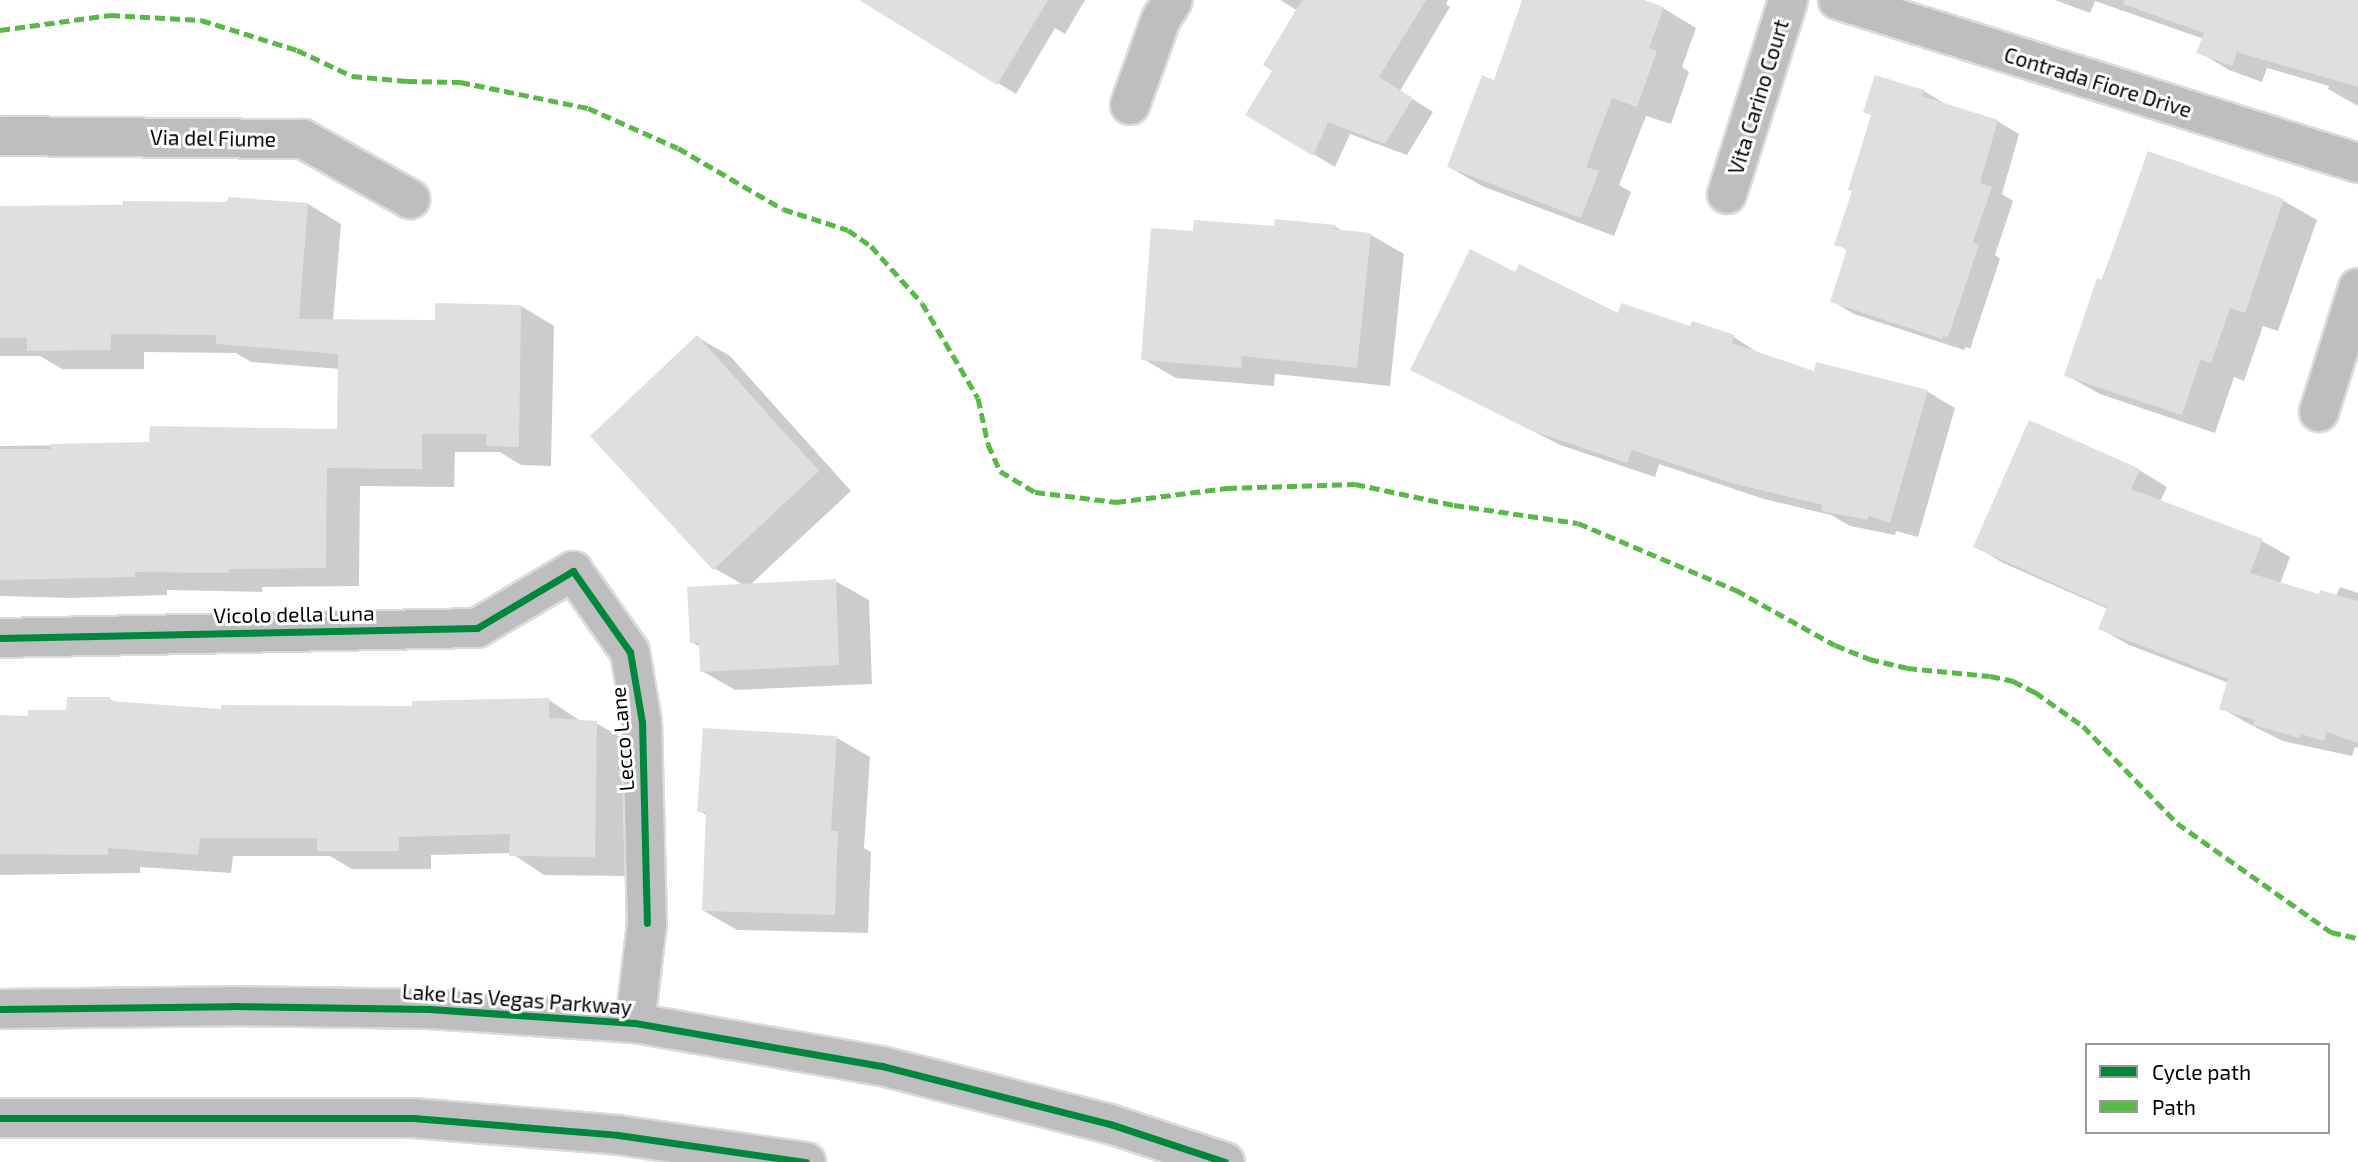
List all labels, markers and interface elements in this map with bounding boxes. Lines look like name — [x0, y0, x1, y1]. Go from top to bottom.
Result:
street label: Vita Carino Court — [1722, 17, 1794, 177]
street label: Contrada Fiore Drive — [2001, 41, 2195, 123]
street label: Via del Fiume — [149, 124, 277, 152]
street label: Vicolo della Luna — [213, 600, 375, 628]
street label: Lecco Lane — [605, 686, 639, 792]
street label: Lake Las Vegas Parkway — [401, 978, 633, 1020]
legend — [2085, 1043, 2330, 1134]
text: Cycle path — [2152, 1059, 2251, 1084]
text: Path — [2152, 1094, 2196, 1119]

